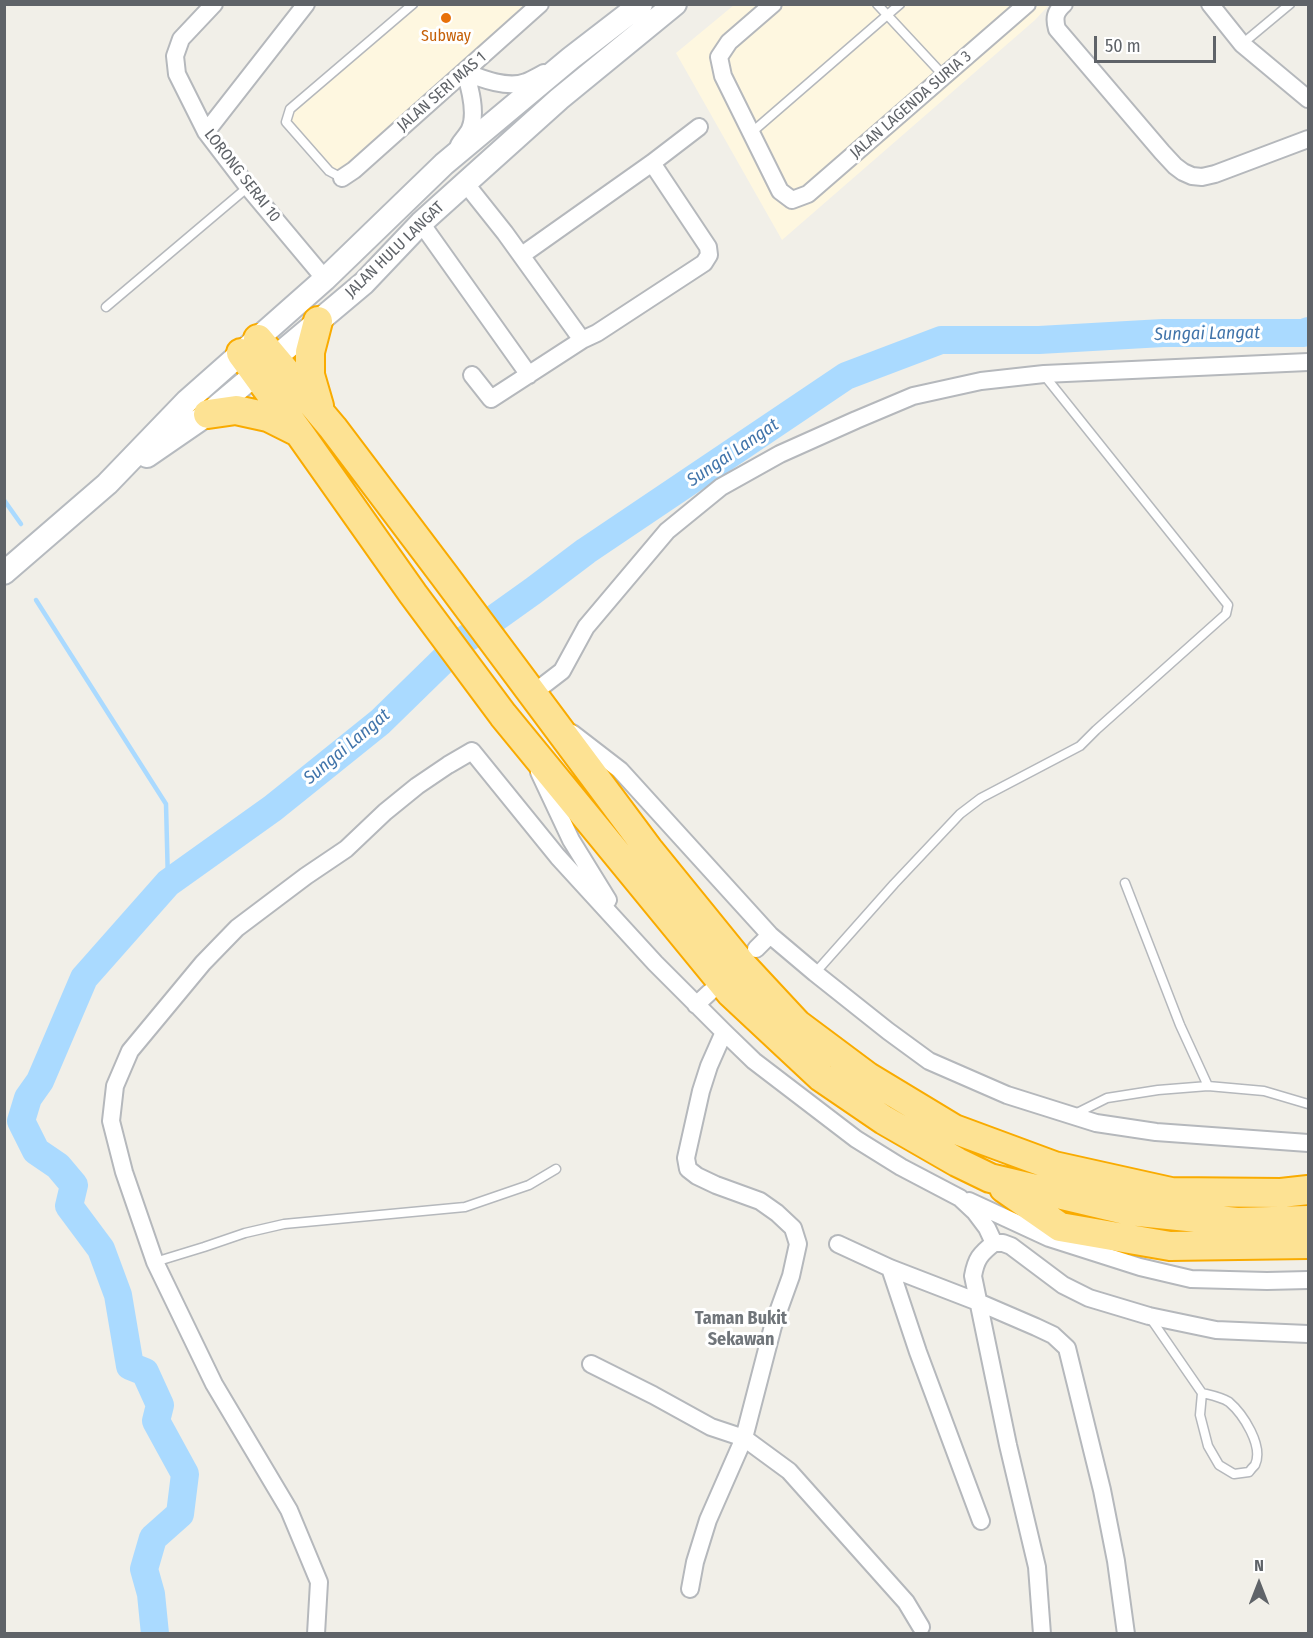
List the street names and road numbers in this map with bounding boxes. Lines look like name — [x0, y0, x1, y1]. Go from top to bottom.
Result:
street label: JALAN LAGENDA SURIA 3 — [846, 47, 976, 163]
street label: JALAN SERI MAS 1 — [394, 48, 490, 136]
street label: LORONG SERAI 10 — [200, 126, 284, 226]
street label: JALAN HULU LANGAT — [342, 198, 448, 302]

